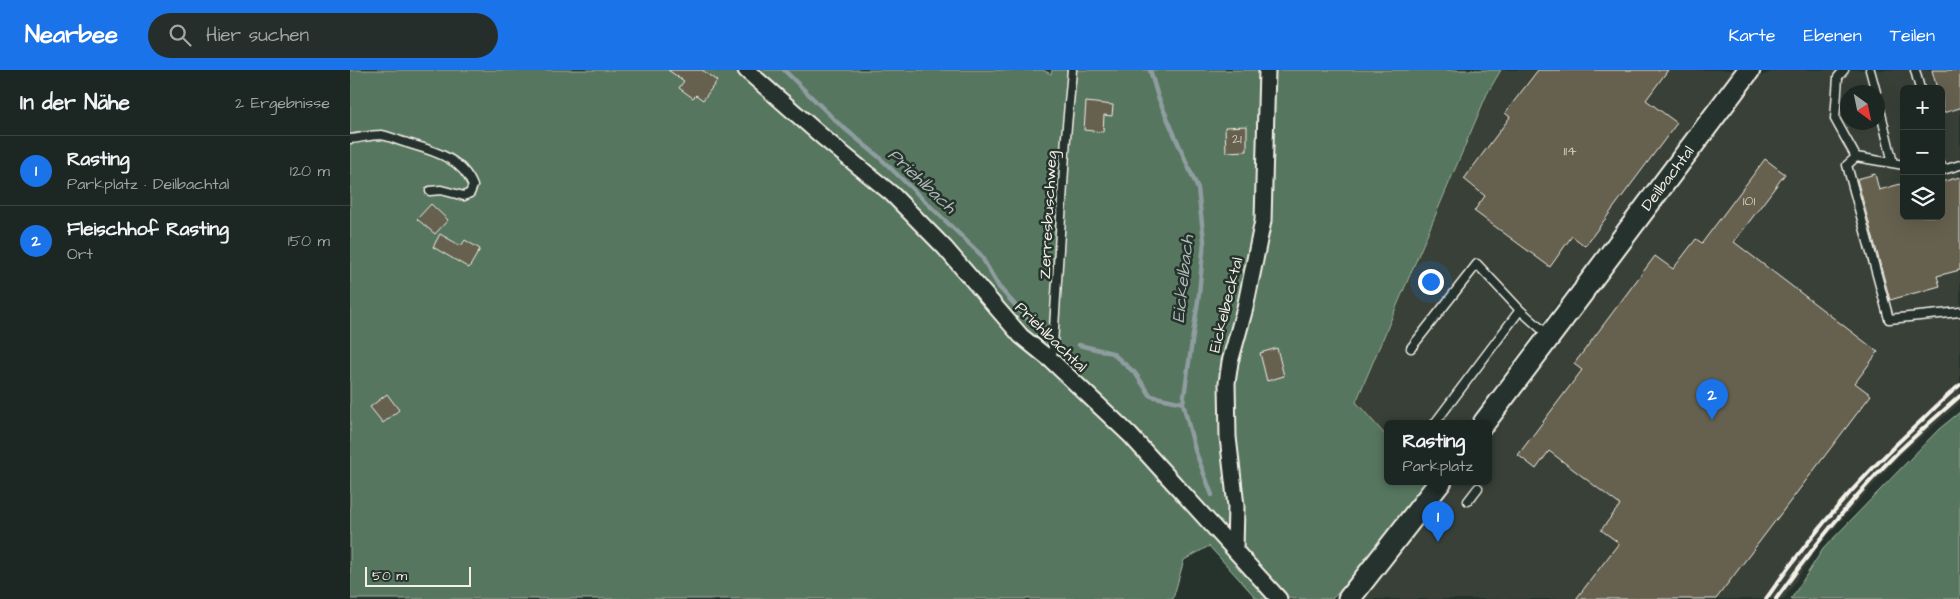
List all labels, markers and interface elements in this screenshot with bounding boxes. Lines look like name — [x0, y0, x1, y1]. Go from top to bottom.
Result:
search box — [148, 13, 498, 58]
text: Nearbee — [25, 18, 118, 52]
icon: search — [166, 21, 194, 49]
text: Hier suchen — [206, 22, 309, 49]
text: Karte — [1728, 23, 1776, 48]
text: Ebenen — [1804, 23, 1862, 48]
text: Teilen — [1890, 23, 1935, 48]
north arrow — [1840, 85, 1885, 130]
map controls — [1900, 85, 1945, 220]
button: + — [1900, 85, 1945, 130]
text: In der Nähe — [20, 88, 130, 117]
text: 2 Ergebnisse — [235, 92, 330, 114]
house number: 21 — [1232, 129, 1242, 149]
button: − — [1900, 130, 1945, 175]
house number: 114 — [1563, 141, 1577, 161]
street label: Deilbachtal — [1636, 141, 1699, 215]
water label: Priehlbach — [882, 143, 962, 220]
text: Rasting — [67, 146, 130, 173]
street label: Zerresbuschweg — [1034, 150, 1063, 280]
text: 1 — [35, 160, 37, 182]
text: 120 m — [290, 160, 330, 182]
text: Parkplatz · Deilbachtal — [67, 173, 229, 195]
button: layers — [1900, 175, 1945, 220]
house number: 101 — [1743, 191, 1755, 211]
text: Fleischhof Rasting — [67, 216, 229, 243]
text: 2 — [31, 230, 41, 252]
text: 150 m — [288, 230, 330, 252]
water label: Eickelbach — [1166, 233, 1200, 324]
text: Ort — [67, 243, 93, 265]
street label: Eickelbecktal — [1204, 255, 1248, 355]
your location — [1418, 269, 1444, 295]
street label: Priehlbachtal — [1010, 297, 1092, 377]
pin: 2 — [1696, 379, 1728, 420]
popup — [1384, 420, 1492, 485]
text: Rasting — [1403, 428, 1465, 455]
text: Parkplatz — [1403, 455, 1473, 477]
pin: 1 — [1422, 501, 1454, 542]
scale bar — [365, 564, 471, 587]
text: 50 m — [372, 566, 407, 586]

